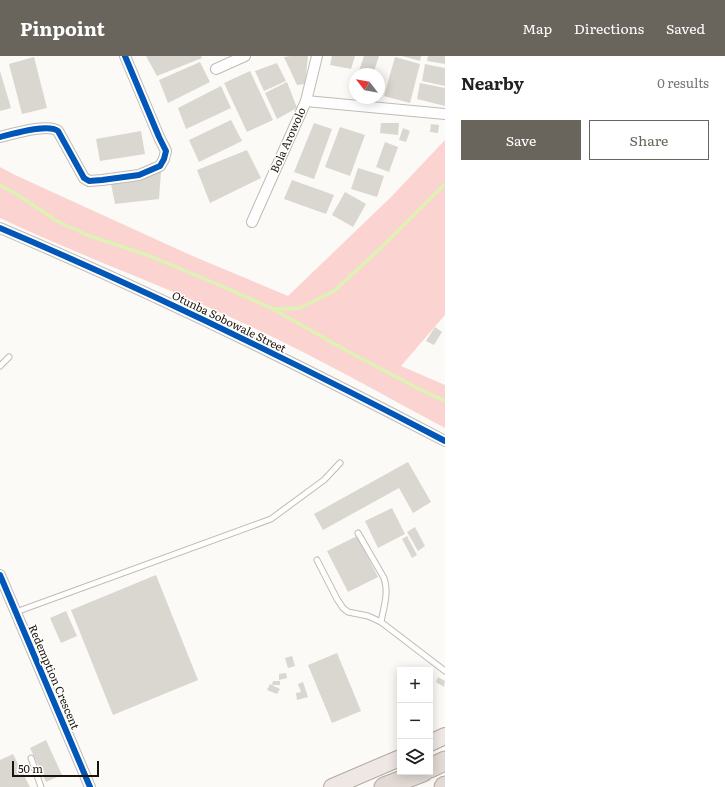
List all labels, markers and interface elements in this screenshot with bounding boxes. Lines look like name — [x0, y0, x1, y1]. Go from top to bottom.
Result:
text: Pinpoint — [20, 14, 105, 42]
text: Map — [522, 18, 552, 38]
text: Directions — [574, 18, 644, 38]
text: Saved — [666, 18, 705, 38]
north arrow — [349, 68, 385, 104]
text: Nearby — [461, 70, 524, 95]
text: 0 results — [657, 73, 709, 92]
street label: Bola Arowolo — [265, 104, 309, 175]
button: Save — [461, 120, 581, 160]
button: Share — [589, 120, 709, 160]
street label: Otunba Sobowale Street — [170, 286, 290, 356]
street label: Redemption Crescent — [26, 622, 84, 732]
map controls — [397, 667, 433, 775]
button: + — [397, 667, 433, 703]
button: − — [397, 703, 433, 739]
button: layers — [397, 739, 433, 775]
scale bar — [12, 759, 99, 778]
text: 50 m — [18, 760, 43, 776]

